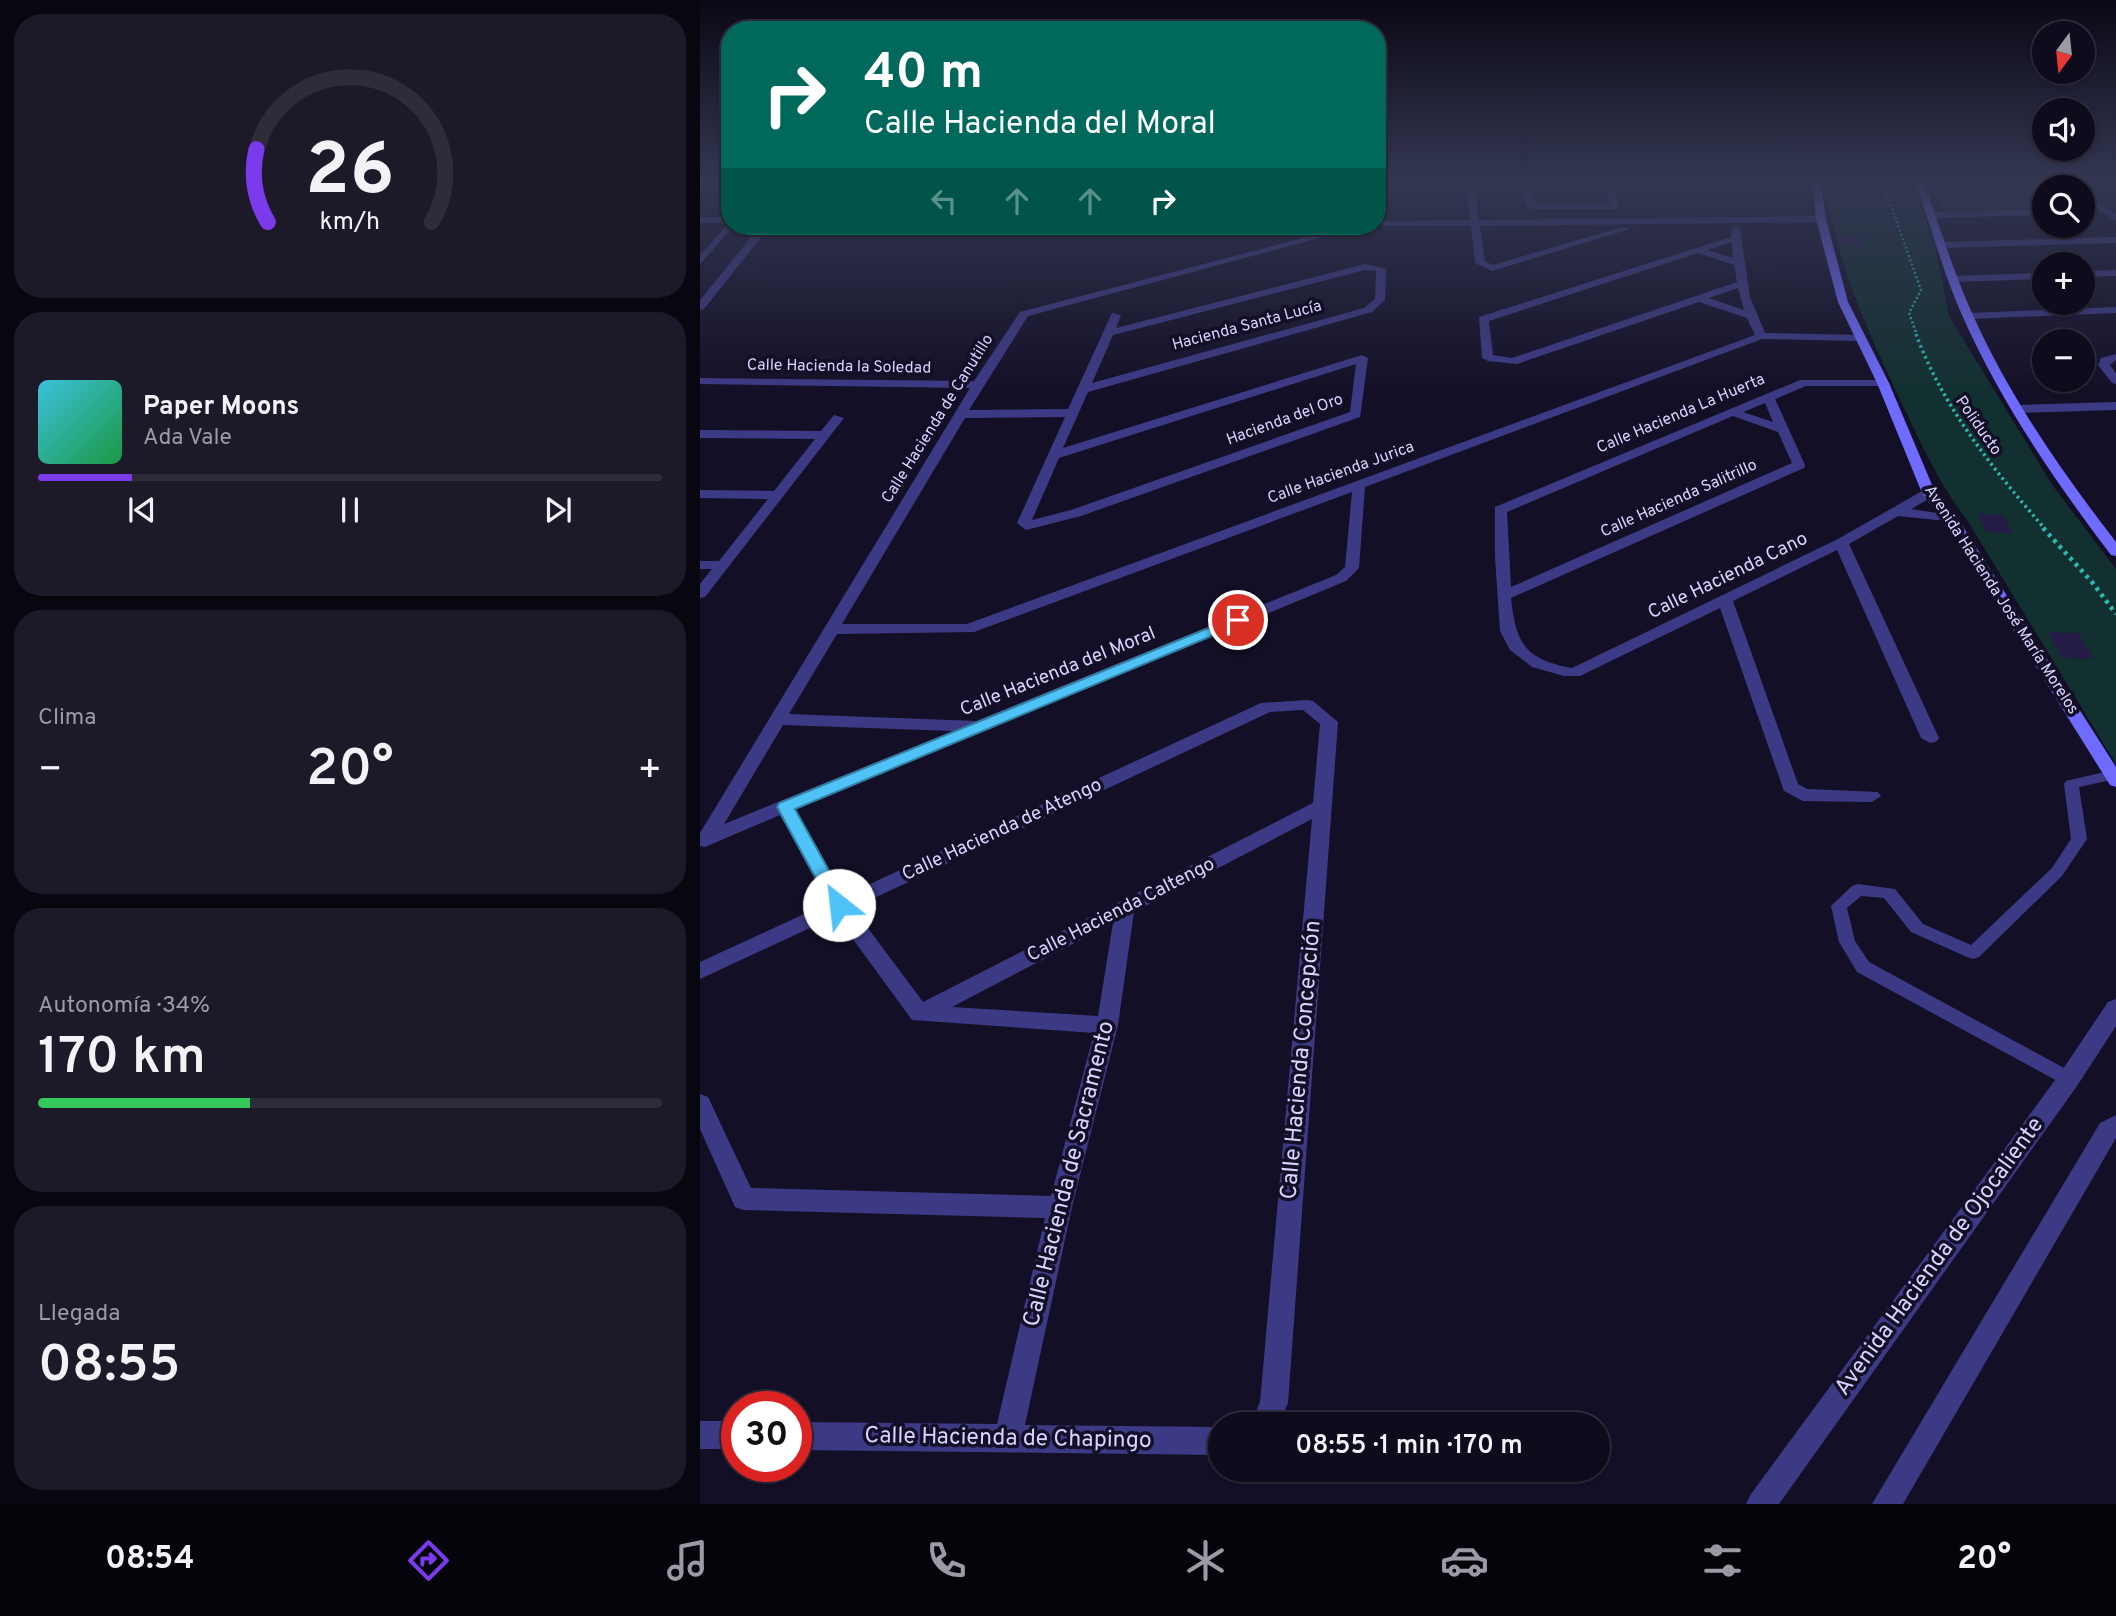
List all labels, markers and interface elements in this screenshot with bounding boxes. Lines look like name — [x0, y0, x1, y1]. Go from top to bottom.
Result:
north arrow — [2032, 21, 2095, 84]
map controls — [2032, 21, 2095, 392]
text: 40 m — [864, 44, 983, 106]
icon: right — [749, 49, 840, 140]
button: sound — [2032, 98, 2095, 161]
text: Calle Hacienda del Moral — [864, 105, 1216, 145]
text: 26 — [305, 128, 395, 220]
button: search — [2032, 175, 2095, 238]
icon: left — [925, 182, 963, 220]
icon: ahead — [998, 182, 1036, 220]
icon: ahead — [1071, 182, 1109, 220]
icon: right — [1144, 182, 1182, 220]
text: km/h — [320, 207, 380, 239]
button: + — [2032, 252, 2095, 315]
street label: Hacienda Santa Lucía — [1170, 296, 1324, 356]
button: − — [2032, 329, 2095, 392]
street label: Calle Hacienda de Canutillo — [878, 331, 998, 507]
street label: Calle Hacienda la Soledad — [747, 355, 931, 379]
street label: Calle Hacienda La Huerta — [1594, 369, 1768, 459]
street label: Hacienda del Oro — [1224, 390, 1346, 450]
text: Paper Moons — [143, 391, 299, 424]
street label: Poliducto — [1950, 392, 2006, 460]
text: Ada Vale — [143, 424, 232, 453]
street label: Calle Hacienda Jurica — [1265, 437, 1417, 509]
street label: Calle Hacienda Salitrillo — [1598, 455, 1760, 543]
street label: Avenida Hacienda José María Morelos — [1919, 482, 2083, 718]
icon: previous — [123, 491, 161, 529]
icon: pause — [331, 491, 369, 529]
icon: next — [539, 491, 577, 529]
street label: Calle Hacienda Cano — [1644, 527, 1812, 625]
pin — [1208, 590, 1268, 650]
icon: arrive — [1219, 601, 1257, 639]
street label: Calle Hacienda del Moral — [957, 622, 1159, 722]
text: Clima — [38, 704, 96, 733]
text: 20° — [306, 738, 394, 804]
text: − — [38, 747, 63, 796]
text: + — [637, 747, 662, 796]
street label: Calle Hacienda de Atengo — [898, 773, 1106, 887]
street label: Calle Hacienda Caltengo — [1023, 852, 1219, 968]
position arrow — [802, 868, 876, 942]
street label: Calle Hacienda Concepción — [1275, 919, 1329, 1201]
text: Autonomía · 34% — [38, 992, 210, 1021]
street label: Calle Hacienda de Sacramento — [1018, 1018, 1122, 1330]
text: 170 km — [38, 1026, 206, 1092]
street label: Avenida Hacienda de Ojocaliente — [1829, 1112, 2051, 1402]
text: Llegada — [38, 1300, 120, 1329]
text: 08:55 — [38, 1334, 181, 1400]
speed limit sign: 30 — [721, 1391, 812, 1482]
street label: Calle Hacienda de Chapingo — [864, 1422, 1152, 1456]
text: 08:55 · 1 min · 170 m — [1295, 1430, 1523, 1463]
icon: directions — [404, 1536, 453, 1585]
icon: music — [663, 1536, 712, 1585]
icon: phone — [922, 1536, 971, 1585]
icon: climate — [1181, 1536, 1230, 1585]
icon: car — [1440, 1536, 1489, 1585]
icon: filters — [1698, 1536, 1747, 1585]
text: 08:54 — [105, 1540, 195, 1580]
text: 20° — [1957, 1540, 2011, 1580]

